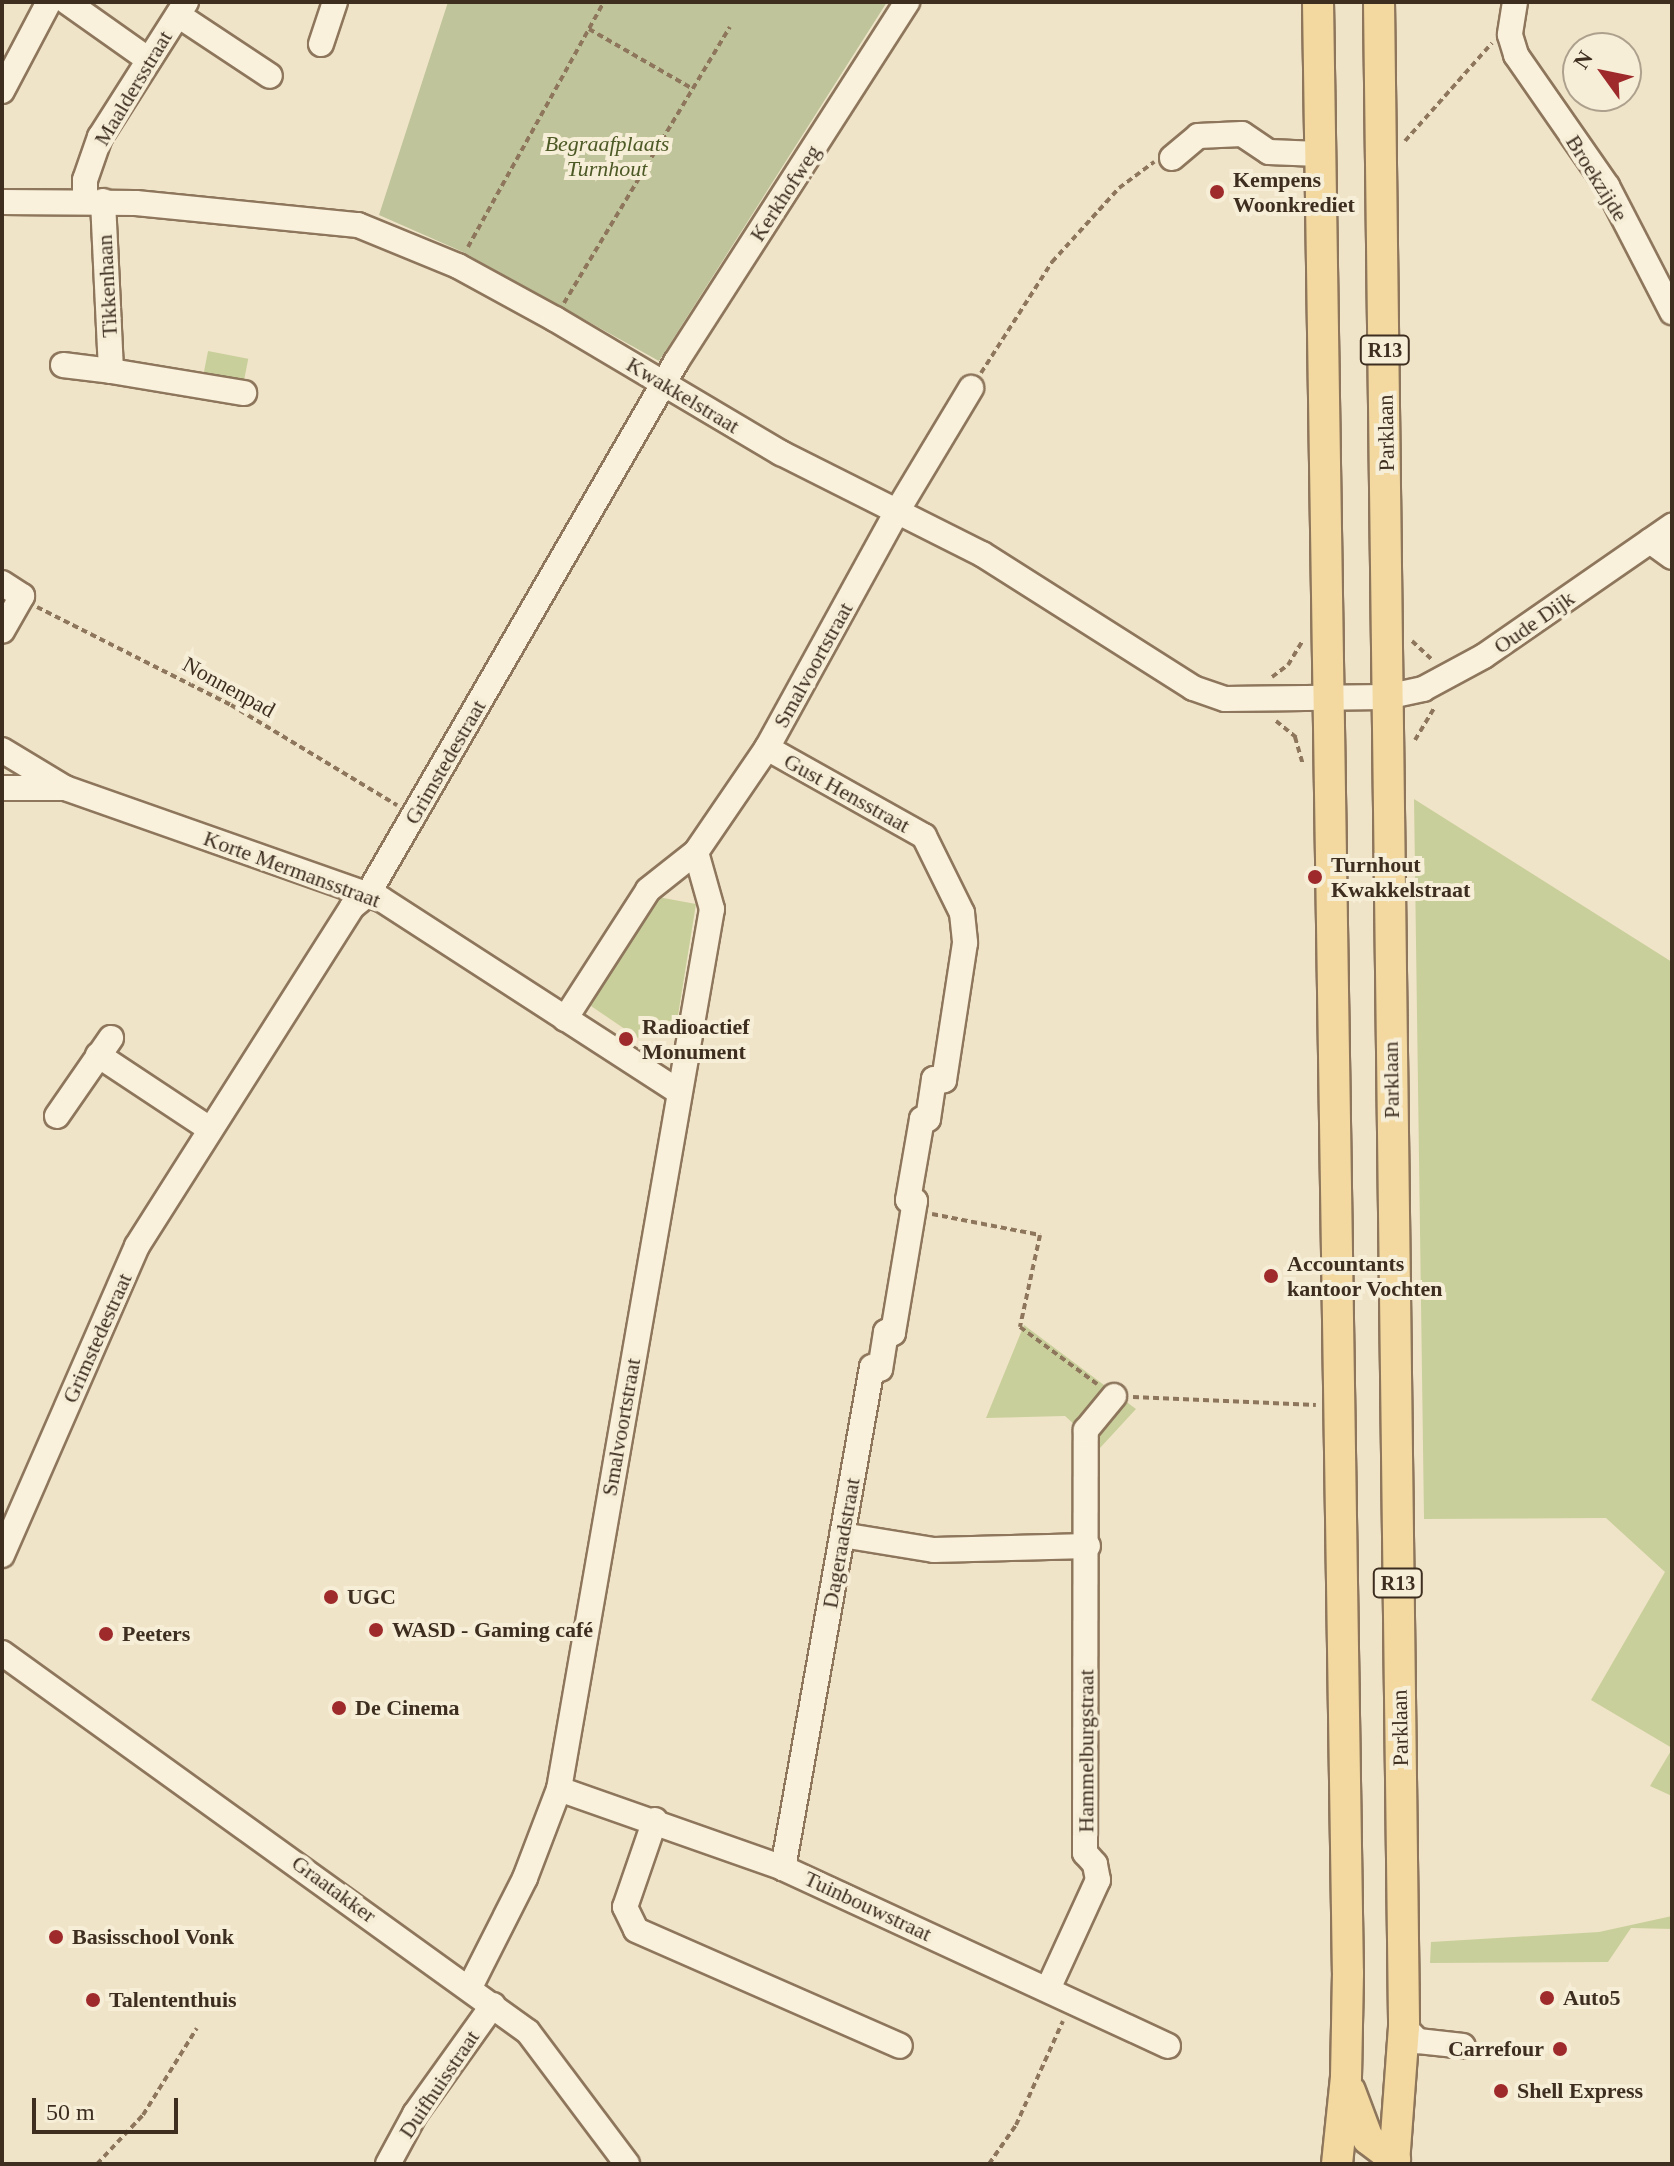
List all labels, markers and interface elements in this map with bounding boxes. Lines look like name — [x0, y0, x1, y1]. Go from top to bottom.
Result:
street label: Maaldersstraat — [88, 26, 178, 150]
north arrow — [1562, 32, 1642, 112]
text: N — [1568, 46, 1598, 73]
park label: Begraafplaats Turnhout — [545, 130, 669, 182]
street label: Broekzijde — [1560, 130, 1634, 226]
street label: Kerkhofweg — [744, 140, 826, 246]
place label: Kempens Woonkrediet — [1233, 166, 1355, 218]
marker: Kempens Woonkrediet — [1208, 183, 1226, 201]
street label: Tikkenhaan — [91, 234, 123, 338]
road number: R13 — [1359, 334, 1411, 366]
street label: Kwakkelstraat — [622, 351, 744, 439]
street label: Parklaan — [1372, 394, 1400, 472]
street label: Oude Dijk — [1489, 585, 1579, 659]
street label: Smalvoortstraat — [768, 598, 858, 732]
street label: Nonnenpad — [178, 651, 280, 723]
street label: Grimstedestraat — [399, 695, 491, 829]
street label: Gust Hensstraat — [779, 748, 915, 838]
street label: Korte Mermansstraat — [200, 825, 384, 913]
place label: Turnhout Kwakkelstraat — [1331, 851, 1470, 902]
marker: Turnhout Kwakkelstraat — [1306, 868, 1324, 886]
place label: Radioactief Monument — [642, 1013, 750, 1064]
marker: Radioactief Monument — [617, 1030, 635, 1048]
street label: Parklaan — [1377, 1041, 1405, 1119]
place label: Accountants kantoor Vochten — [1287, 1250, 1443, 1302]
marker: Accountants kantoor Vochten — [1262, 1267, 1280, 1285]
street label: Grimstedestraat — [57, 1269, 137, 1407]
street label: Smalvoortstraat — [596, 1356, 646, 1498]
street label: Dageraadstraat — [817, 1476, 865, 1610]
road number: R13 — [1372, 1567, 1424, 1599]
place label: UGC — [347, 1584, 396, 1610]
marker: UGC — [322, 1588, 340, 1606]
place label: WASD - Gaming café — [392, 1617, 593, 1643]
place label: Peeters — [122, 1621, 190, 1647]
marker: WASD - Gaming café — [367, 1621, 385, 1639]
marker: Peeters — [97, 1625, 115, 1643]
street label: Hammelburgstraat — [1073, 1669, 1099, 1833]
street label: Parklaan — [1386, 1689, 1414, 1767]
place label: De Cinema — [355, 1695, 459, 1721]
marker: De Cinema — [330, 1699, 348, 1717]
street label: Graatakker — [287, 1850, 381, 1928]
street label: Tuinbouwstraat — [800, 1865, 936, 1947]
place label: Basisschool Vonk — [72, 1924, 234, 1950]
marker: Basisschool Vonk — [47, 1928, 65, 1946]
place label: Auto5 — [1563, 1985, 1620, 2011]
place label: Talententhuis — [109, 1987, 237, 2013]
marker: Auto5 — [1538, 1989, 1556, 2007]
marker: Talententhuis — [84, 1991, 102, 2009]
street label: Duifhuisstraat — [393, 2025, 485, 2143]
place label: Carrefour — [1448, 2036, 1544, 2062]
marker: Carrefour — [1551, 2040, 1569, 2058]
place label: Shell Express — [1517, 2078, 1643, 2104]
scale bar — [36, 2082, 182, 2132]
marker: Shell Express — [1492, 2082, 1510, 2100]
text: 50 m — [46, 2099, 95, 2125]

